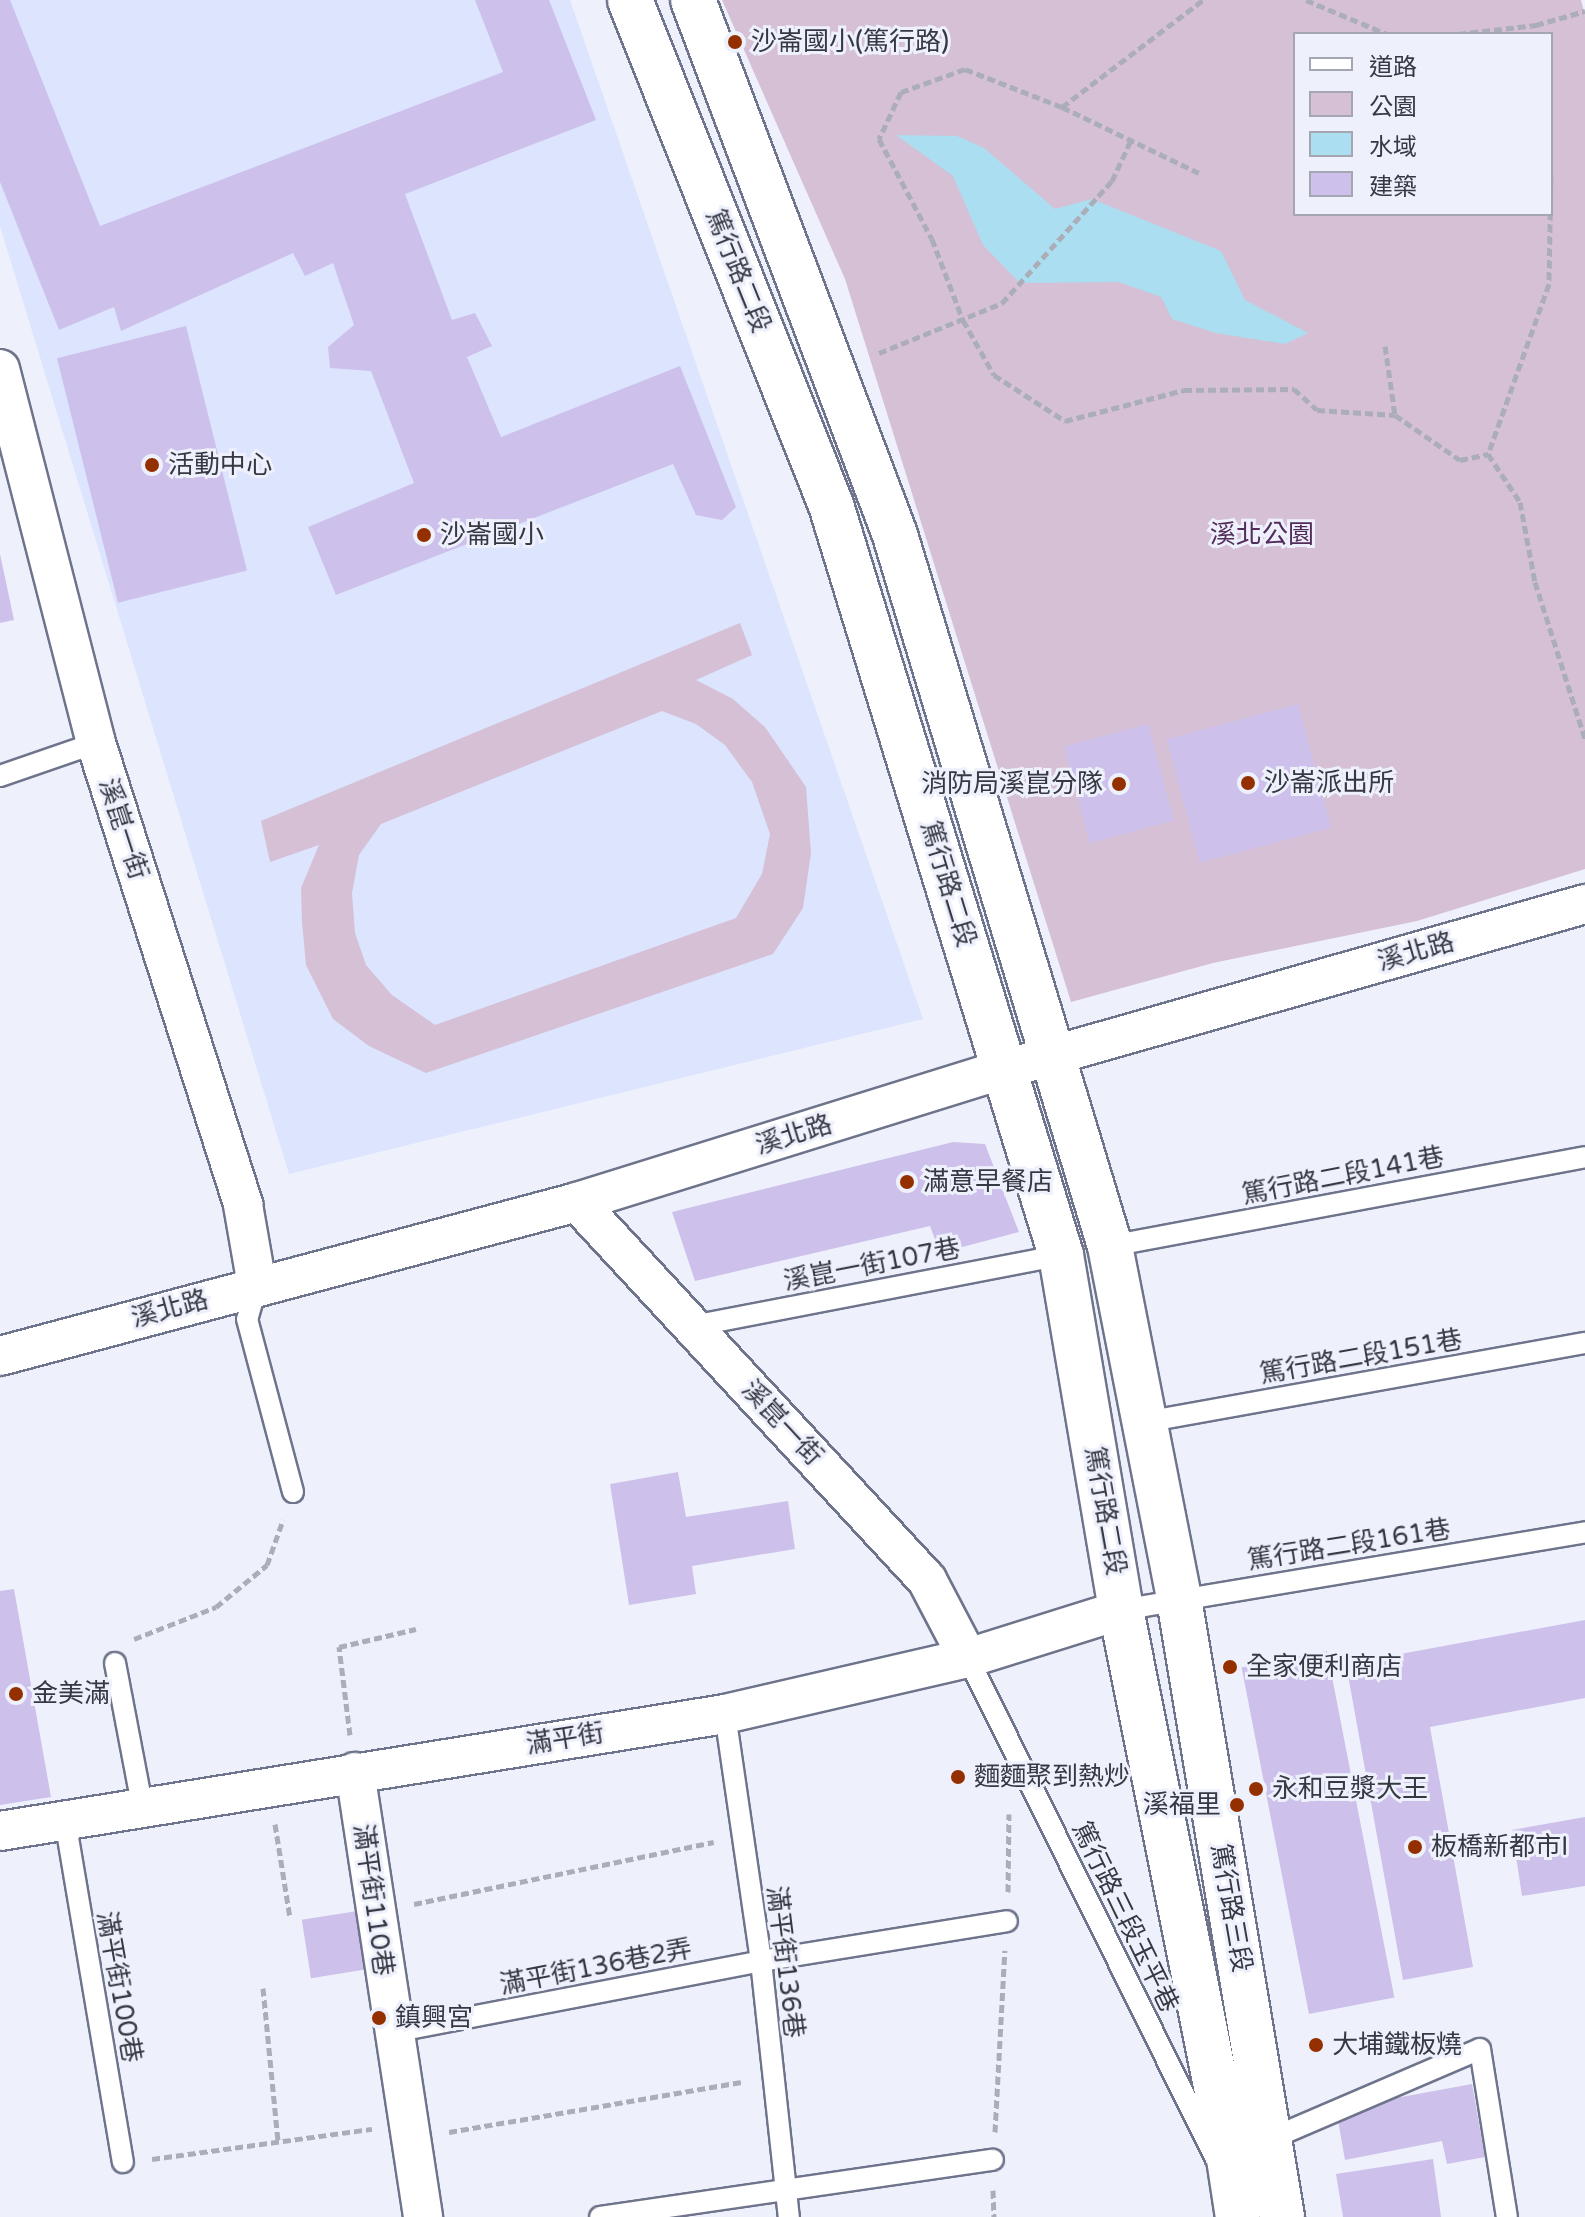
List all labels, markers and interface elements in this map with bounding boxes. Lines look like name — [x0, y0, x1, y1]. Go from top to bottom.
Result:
place label: 沙崙國小(篤行路) — [751, 26, 949, 58]
legend — [1293, 32, 1553, 216]
marker: 沙崙國小(篤行路) — [726, 33, 744, 51]
text: 道路 — [1369, 53, 1417, 82]
text: 公園 — [1369, 93, 1417, 122]
text: 水域 — [1369, 133, 1417, 162]
text: 建築 — [1369, 173, 1417, 202]
street label: 篤行路二段 — [699, 205, 777, 337]
place label: 活動中心 — [168, 449, 272, 481]
marker: 活動中心 — [143, 456, 161, 474]
place label: 沙崙國小 — [440, 519, 544, 551]
park label: 溪北公園 — [1210, 519, 1314, 551]
marker: 沙崙國小 — [415, 526, 433, 544]
place label: 沙崙派出所 — [1264, 767, 1394, 799]
place label: 消防局溪崑分隊 — [921, 768, 1103, 800]
marker: 沙崙派出所 — [1239, 774, 1257, 792]
street label: 溪崑一街 — [92, 775, 154, 883]
marker: 消防局溪崑分隊 — [1110, 775, 1128, 793]
street label: 篤行路二段 — [914, 817, 982, 951]
street label: 溪北路 — [1374, 926, 1458, 978]
street label: 溪北路 — [752, 1109, 836, 1161]
street label: 篤行路二段141巷 — [1239, 1141, 1447, 1211]
place label: 滿意早餐店 — [923, 1166, 1053, 1198]
marker: 滿意早餐店 — [898, 1173, 916, 1191]
street label: 溪崑一街107巷 — [781, 1233, 963, 1297]
street label: 溪北路 — [128, 1284, 212, 1334]
street label: 篤行路二段151巷 — [1257, 1324, 1465, 1390]
street label: 溪崑一街 — [735, 1374, 829, 1472]
street label: 篤行路二段 — [1078, 1444, 1132, 1578]
street label: 篤行路二段161巷 — [1245, 1514, 1453, 1576]
place label: 全家便利商店 — [1246, 1651, 1402, 1683]
marker: 全家便利商店 — [1221, 1658, 1239, 1676]
place label: 金美滿 — [32, 1678, 110, 1710]
marker: 金美滿 — [7, 1685, 25, 1703]
street label: 滿平街 — [524, 1717, 606, 1761]
place label: 麵麵聚到熱炒 — [974, 1761, 1130, 1793]
marker: 麵麵聚到熱炒 — [949, 1768, 967, 1786]
place label: 永和豆漿大王 — [1272, 1773, 1428, 1805]
marker: 永和豆漿大王 — [1247, 1780, 1265, 1798]
place label: 溪福里 — [1143, 1789, 1221, 1821]
marker: 溪福里 — [1228, 1796, 1246, 1814]
street label: 篤行路三段玉平巷 — [1065, 1817, 1185, 2017]
street label: 滿平街110巷 — [347, 1822, 399, 1978]
place label: 板橋新都市I — [1431, 1831, 1568, 1863]
marker: 板橋新都市I — [1406, 1838, 1424, 1856]
street label: 篤行路三段 — [1204, 1841, 1258, 1975]
street label: 滿平街136巷 — [760, 1884, 810, 2040]
street label: 滿平街100巷 — [90, 1909, 148, 2065]
street label: 滿平街136巷2弄 — [497, 1933, 695, 2001]
place label: 鎮興宮 — [395, 2002, 473, 2034]
marker: 鎮興宮 — [370, 2009, 388, 2027]
place label: 大埔鐵板燒 — [1332, 2029, 1462, 2061]
marker: 大埔鐵板燒 — [1307, 2036, 1325, 2054]

